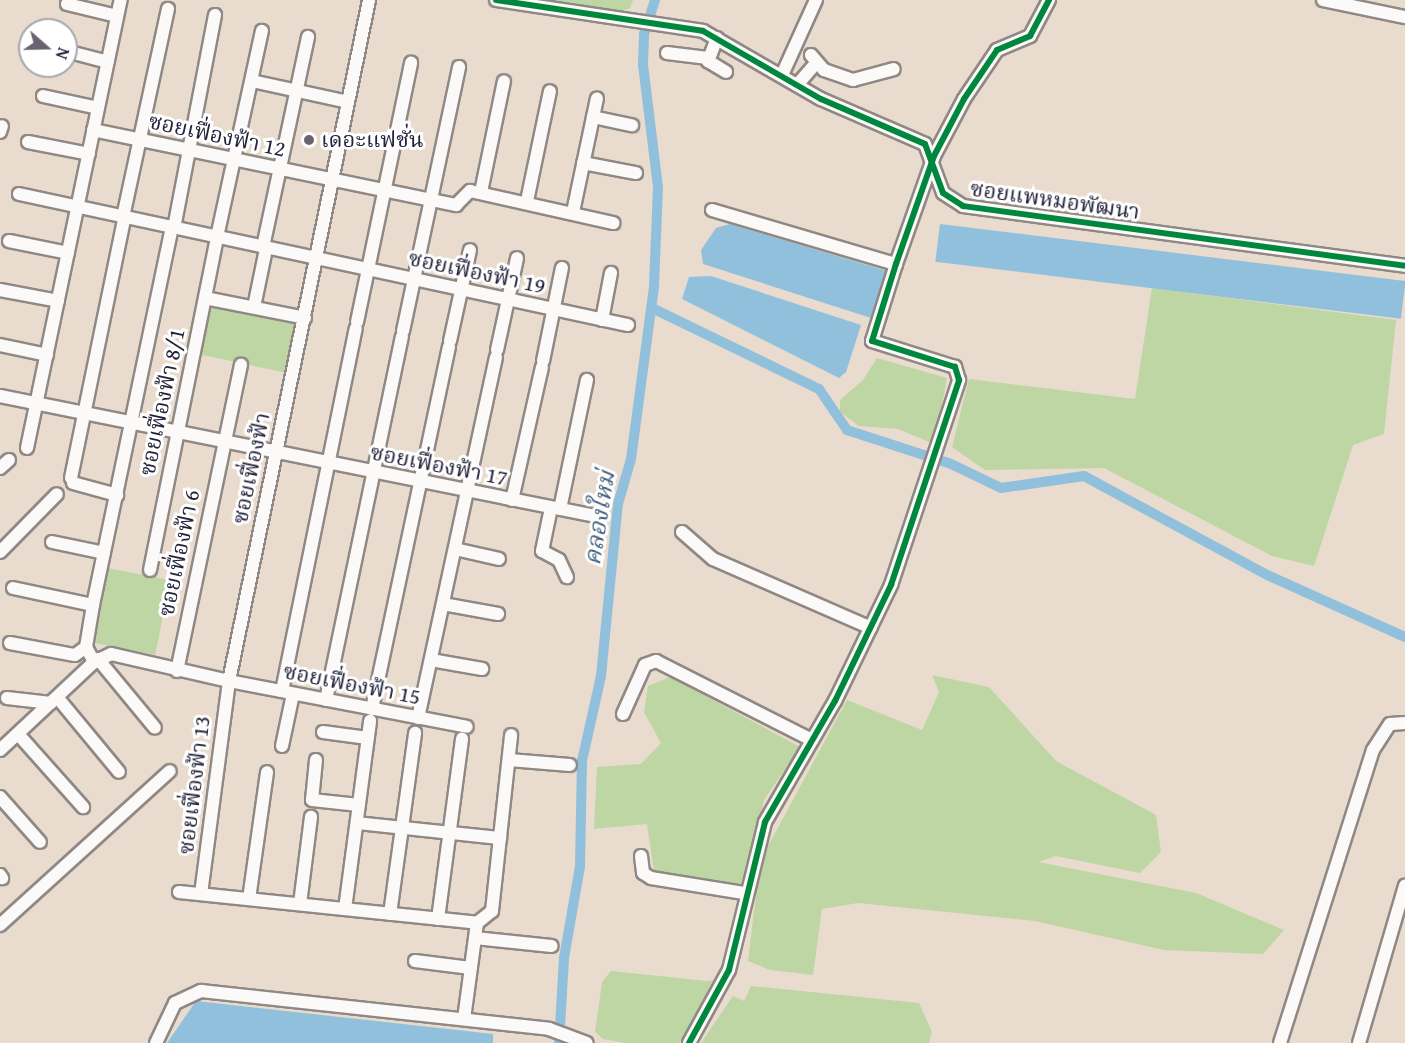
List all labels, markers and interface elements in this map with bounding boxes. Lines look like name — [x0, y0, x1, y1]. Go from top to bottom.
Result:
north arrow — [18, 18, 78, 78]
text: N — [50, 44, 76, 63]
street label: ซอยเฟื่องฟ้า 12 — [146, 108, 288, 162]
place label: เดอะแฟชั่น — [321, 127, 423, 153]
marker: เดอะแฟชั่น — [302, 133, 316, 147]
street label: ซอยแพหมอพัฒนา — [969, 175, 1141, 225]
street label: ซอยเฟื่องฟ้า 19 — [406, 245, 548, 299]
street label: ซอยเฟื่องฟ้า 8/1 — [134, 326, 190, 478]
street label: ซอยเฟื่องฟ้า — [226, 410, 276, 526]
street label: ซอยเฟื่องฟ้า 17 — [368, 439, 510, 491]
water label: คลองใหม่ — [577, 469, 621, 567]
street label: ซอยเฟื่องฟ้า 6 — [153, 487, 205, 619]
street label: ซอยเฟื่องฟ้า 15 — [281, 658, 423, 710]
street label: ซอยเฟื่องฟ้า 13 — [172, 714, 216, 856]

